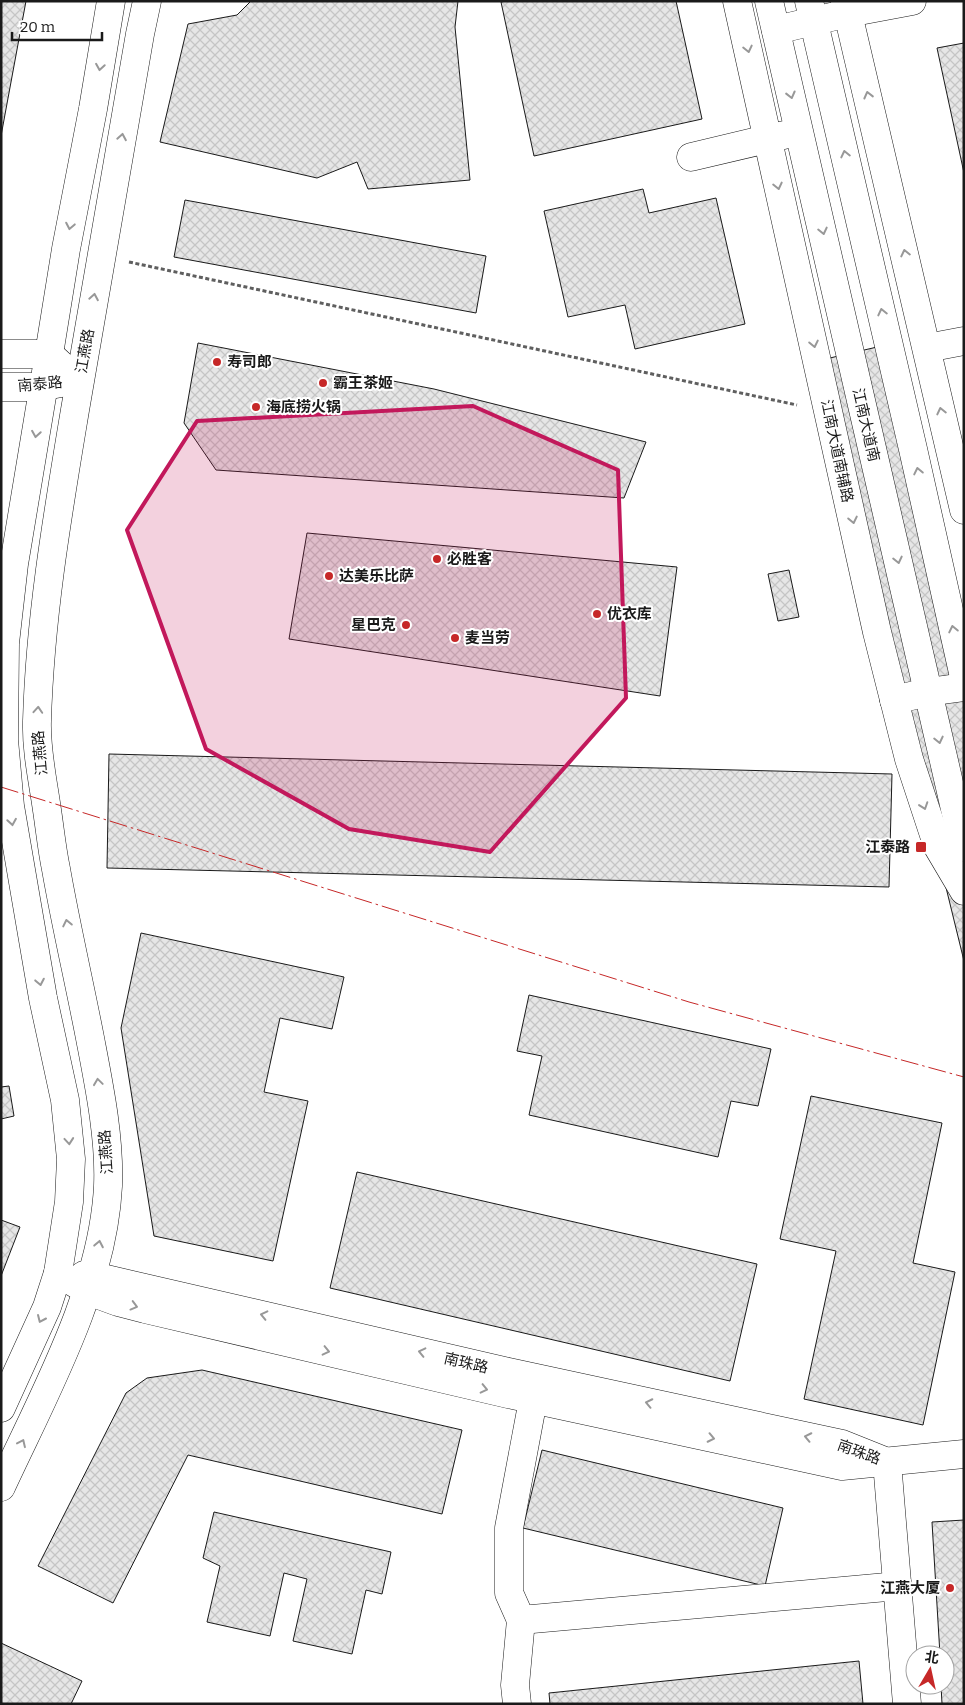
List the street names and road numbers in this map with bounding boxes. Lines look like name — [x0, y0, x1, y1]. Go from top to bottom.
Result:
street label: 江燕路 — [72, 327, 98, 375]
street label: 南泰路 — [17, 373, 63, 395]
street label: 江南大道南 — [849, 386, 883, 464]
street label: 江南大道南辅路 — [817, 398, 857, 504]
street label: 江燕路 — [29, 730, 51, 776]
street label: 江燕路 — [95, 1129, 117, 1175]
street label: 南珠路 — [442, 1349, 490, 1377]
street label: 南珠路 — [835, 1436, 883, 1468]

